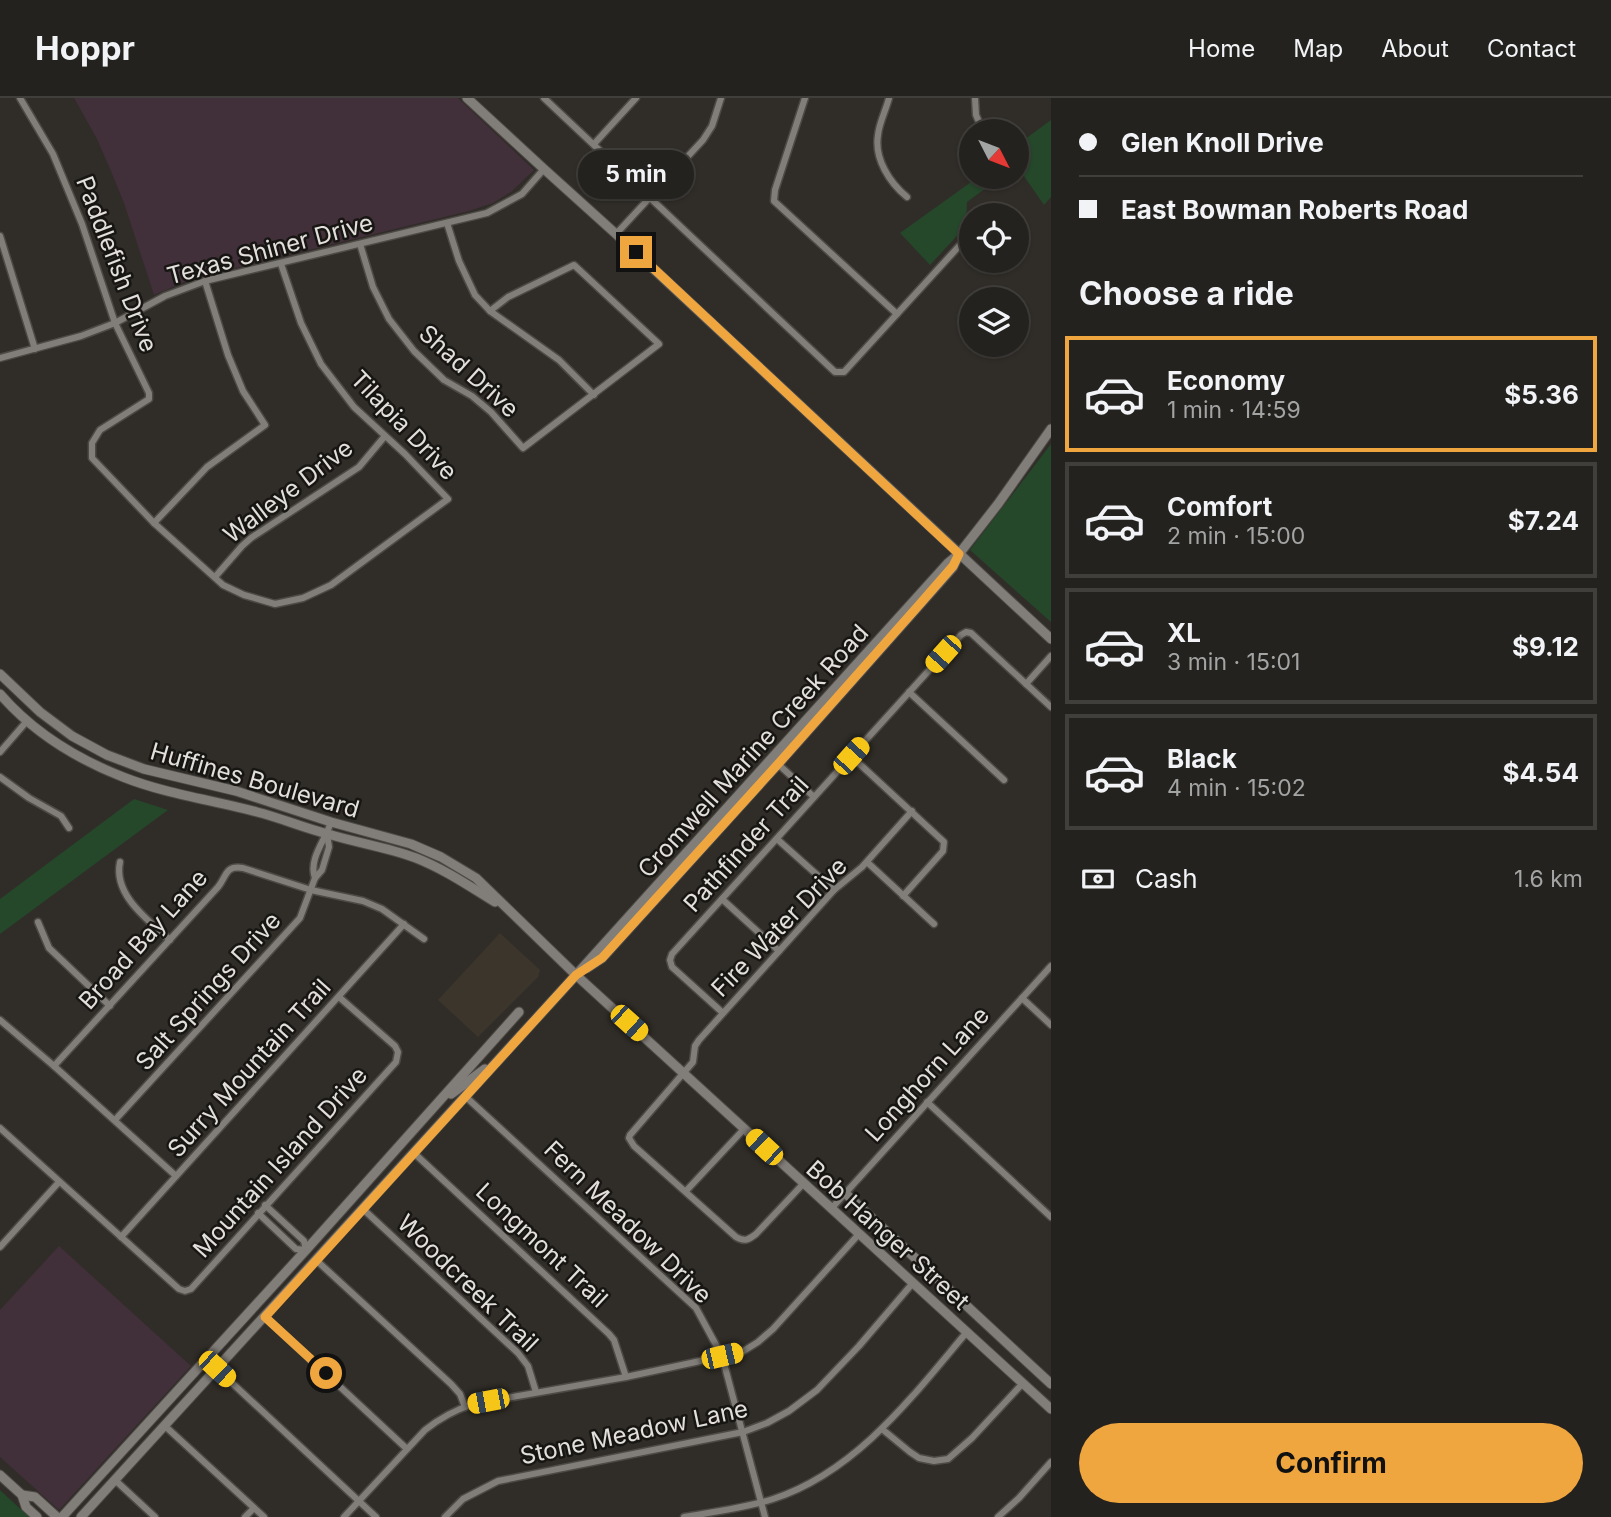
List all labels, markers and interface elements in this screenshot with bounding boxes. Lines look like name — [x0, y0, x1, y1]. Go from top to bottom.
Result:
text: Hoppr — [35, 28, 135, 68]
text: Home — [1188, 34, 1255, 63]
text: Map — [1293, 34, 1343, 63]
text: About — [1381, 34, 1449, 63]
text: Contact — [1487, 34, 1576, 63]
north arrow — [959, 119, 1029, 189]
map controls — [959, 119, 1029, 357]
text: Glen Knoll Drive — [1121, 127, 1324, 158]
callout: 5 min — [578, 150, 694, 200]
text: 5 min — [605, 160, 667, 188]
street label: Paddlefish Drive — [70, 172, 164, 356]
text: East Bowman Roberts Road — [1121, 194, 1468, 225]
button: locate — [959, 203, 1029, 273]
street label: Texas Shiner Drive — [164, 208, 376, 290]
route end — [620, 236, 652, 268]
text: Choose a ride — [1079, 274, 1294, 313]
button: layers — [959, 287, 1029, 357]
street label: Shad Drive — [413, 319, 525, 423]
icon: car — [1083, 363, 1146, 426]
street label: Tilapia Drive — [345, 364, 463, 486]
text: Economy — [1167, 365, 1285, 396]
text: $5.36 — [1504, 379, 1579, 410]
text: 1 min · 14:59 — [1167, 396, 1301, 424]
street label: Walleye Drive — [218, 433, 358, 549]
icon: car — [1083, 489, 1146, 552]
text: Comfort — [1167, 491, 1272, 522]
text: $7.24 — [1508, 505, 1579, 536]
text: 2 min · 15:00 — [1167, 522, 1305, 550]
icon: car — [1083, 615, 1146, 678]
text: XL — [1167, 617, 1201, 648]
street label: Cromwell Marine Creek Road — [632, 619, 874, 883]
car — [922, 631, 965, 677]
text: $9.12 — [1512, 631, 1579, 662]
text: 3 min · 15:01 — [1167, 648, 1300, 676]
car — [830, 733, 873, 779]
street label: Huffines Boulevard — [147, 736, 363, 824]
icon: car — [1083, 741, 1146, 804]
text: Black — [1167, 743, 1237, 774]
text: $4.54 — [1503, 757, 1579, 788]
street label: Pathfinder Trail — [678, 770, 814, 918]
text: 4 min · 15:02 — [1167, 774, 1306, 802]
street label: Fire Water Drive — [705, 851, 853, 1003]
icon: cash — [1079, 860, 1117, 898]
street label: Broad Bay Lane — [73, 863, 213, 1015]
text: Cash — [1135, 863, 1198, 894]
text: 1.6 km — [1514, 865, 1583, 893]
street label: Salt Springs Drive — [129, 906, 287, 1076]
street label: Surry Mountain Trail — [161, 973, 337, 1163]
car — [607, 1001, 652, 1045]
street label: Longhorn Lane — [859, 1001, 995, 1147]
street label: Mountain Island Drive — [187, 1061, 373, 1263]
car — [742, 1125, 787, 1169]
street label: Fern Meadow Drive — [538, 1135, 718, 1309]
street label: Bob Hanger Street — [801, 1154, 976, 1316]
street label: Longmont Trail — [470, 1177, 614, 1313]
street label: Woodcreek Trail — [392, 1209, 544, 1357]
car — [700, 1341, 745, 1371]
car — [195, 1347, 240, 1391]
route start — [310, 1357, 342, 1389]
car — [466, 1387, 511, 1415]
street label: Stone Meadow Lane — [518, 1394, 750, 1470]
button: Confirm — [1079, 1423, 1583, 1503]

